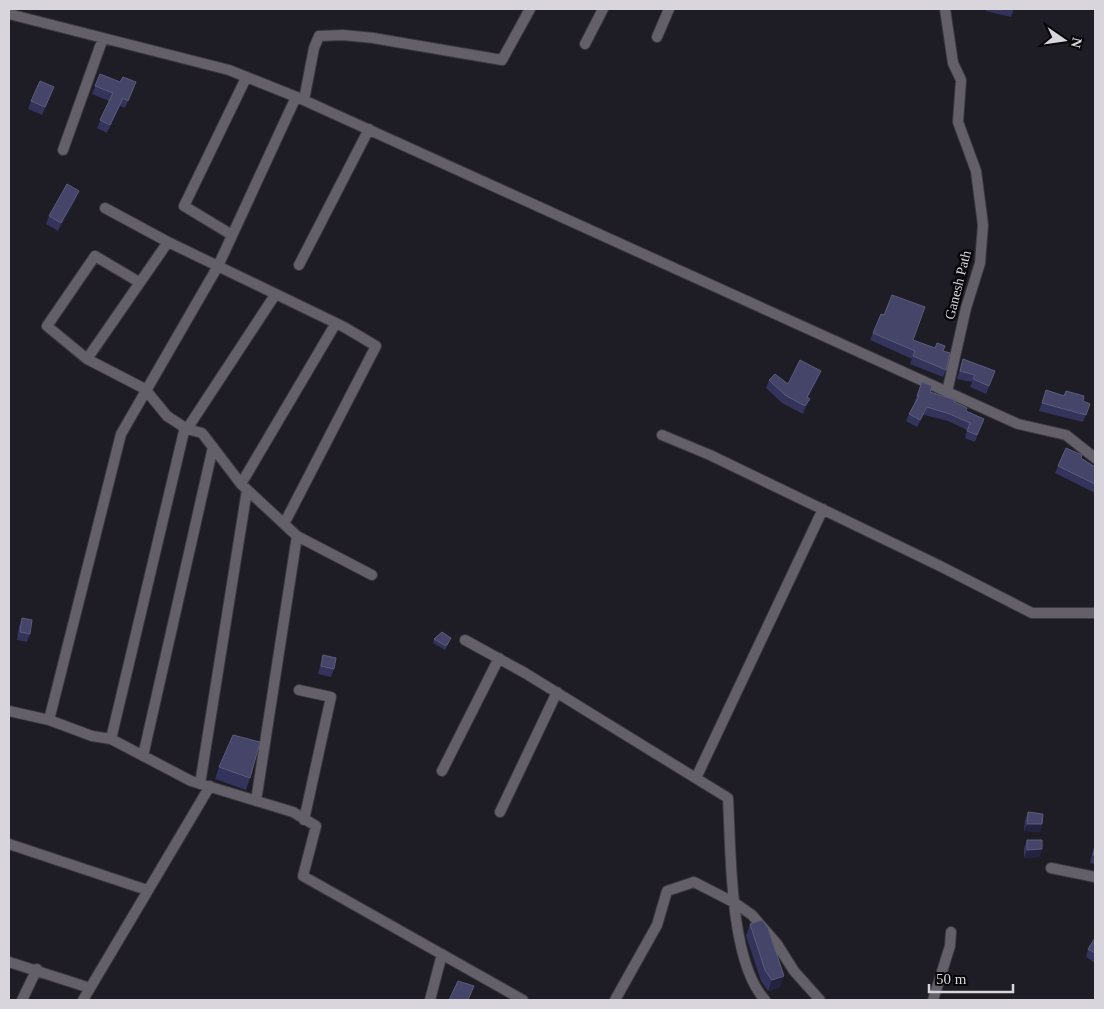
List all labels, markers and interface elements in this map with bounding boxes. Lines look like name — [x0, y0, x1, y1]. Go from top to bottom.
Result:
north arrow — [1039, 15, 1089, 65]
text: N — [1068, 36, 1085, 49]
street label: Ganesh Path — [942, 249, 974, 321]
scale bar — [929, 962, 1013, 994]
text: 50 m — [936, 971, 967, 987]

